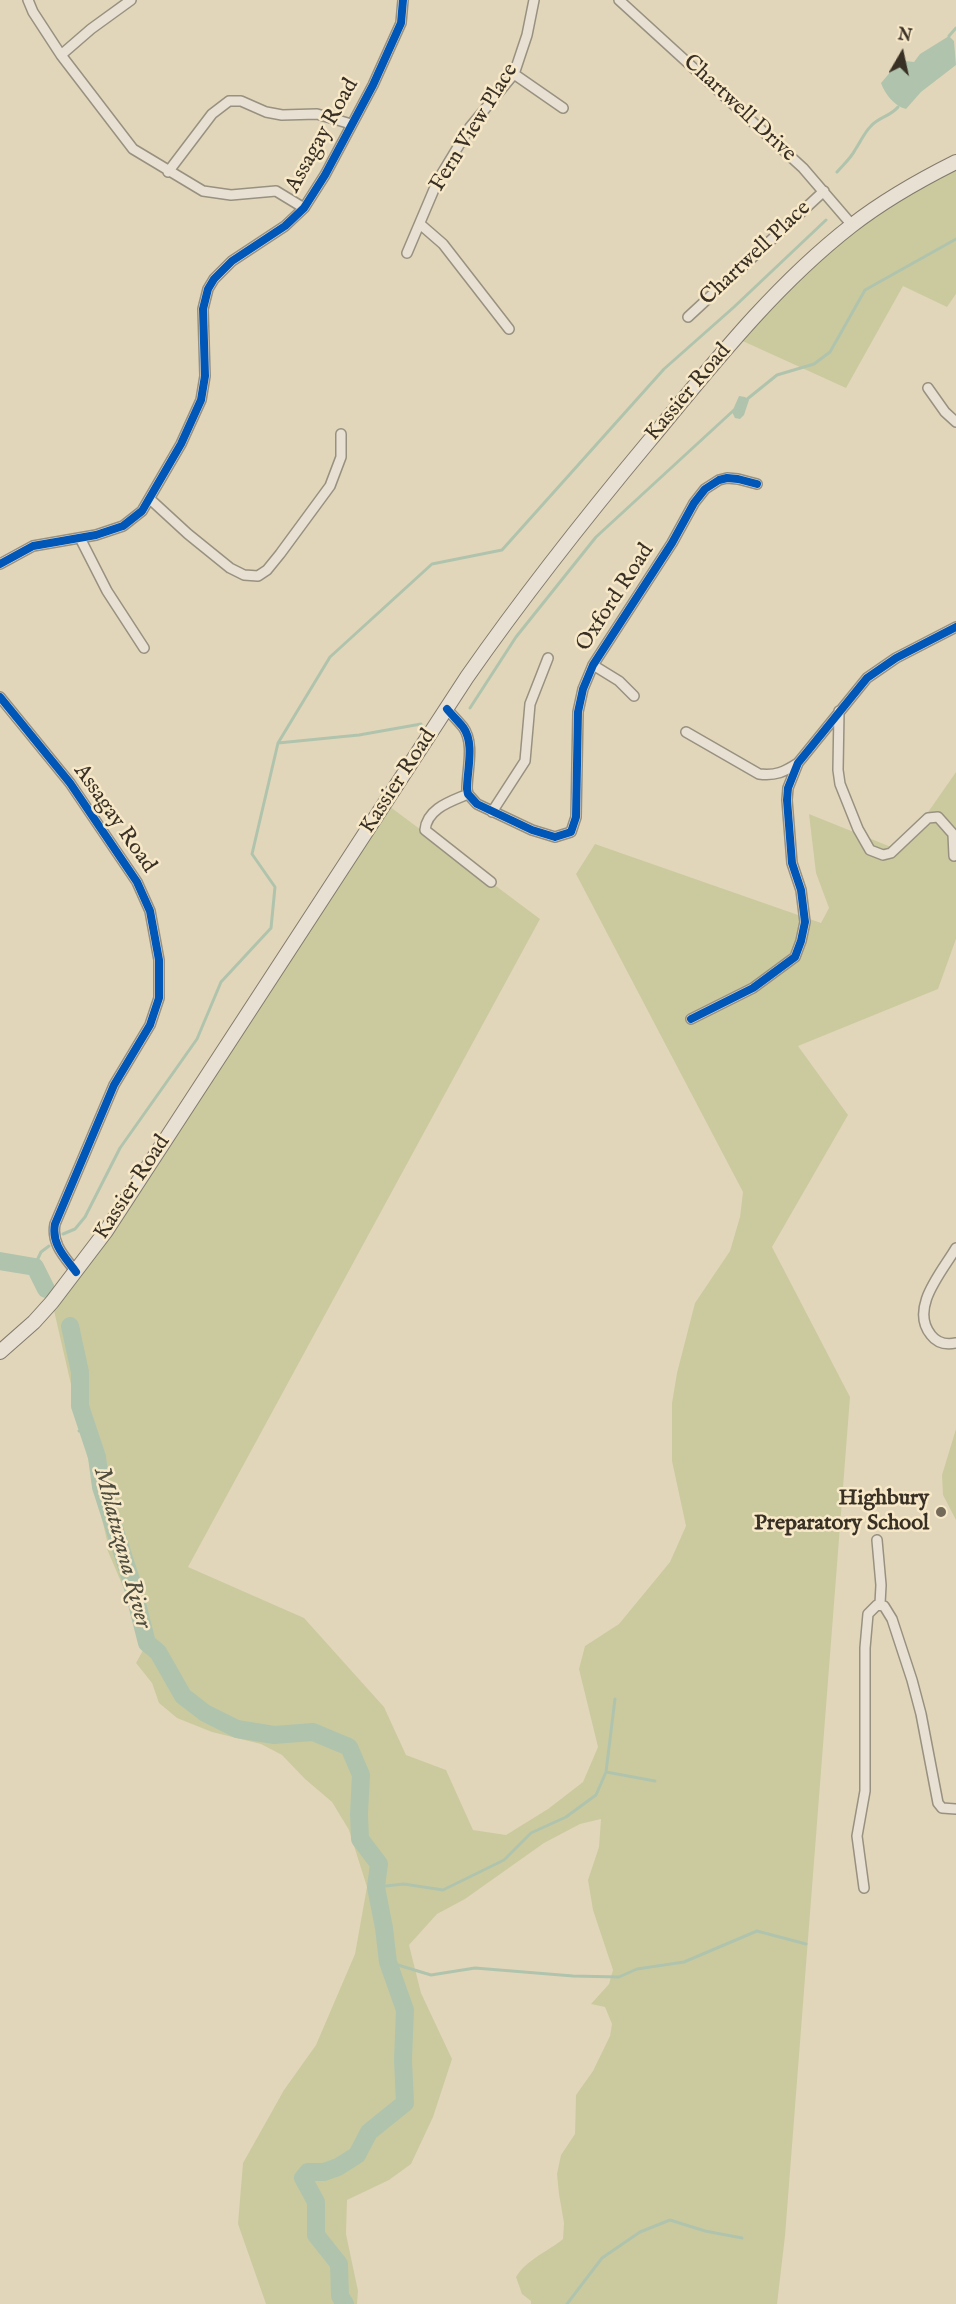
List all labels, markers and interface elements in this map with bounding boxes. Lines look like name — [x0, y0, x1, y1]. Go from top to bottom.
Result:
north arrow — [872, 24, 932, 84]
text: N — [896, 25, 913, 47]
street label: Chartwell Drive — [677, 50, 801, 168]
street label: Fern View Place — [425, 59, 525, 197]
street label: Assagay Road — [281, 74, 365, 198]
street label: Chartwell Place — [695, 196, 817, 312]
street label: Kassier Road — [641, 339, 737, 447]
street label: Oxford Road — [571, 539, 661, 657]
street label: Kassier Road — [355, 725, 443, 839]
street label: Assagay Road — [67, 760, 161, 878]
street label: Kassier Road — [89, 1131, 177, 1245]
water label: Mhlatuzana River — [86, 1464, 156, 1632]
place label: Highbury Preparatory School — [754, 1486, 929, 1538]
marker: Highbury Preparatory School — [934, 1505, 948, 1519]

